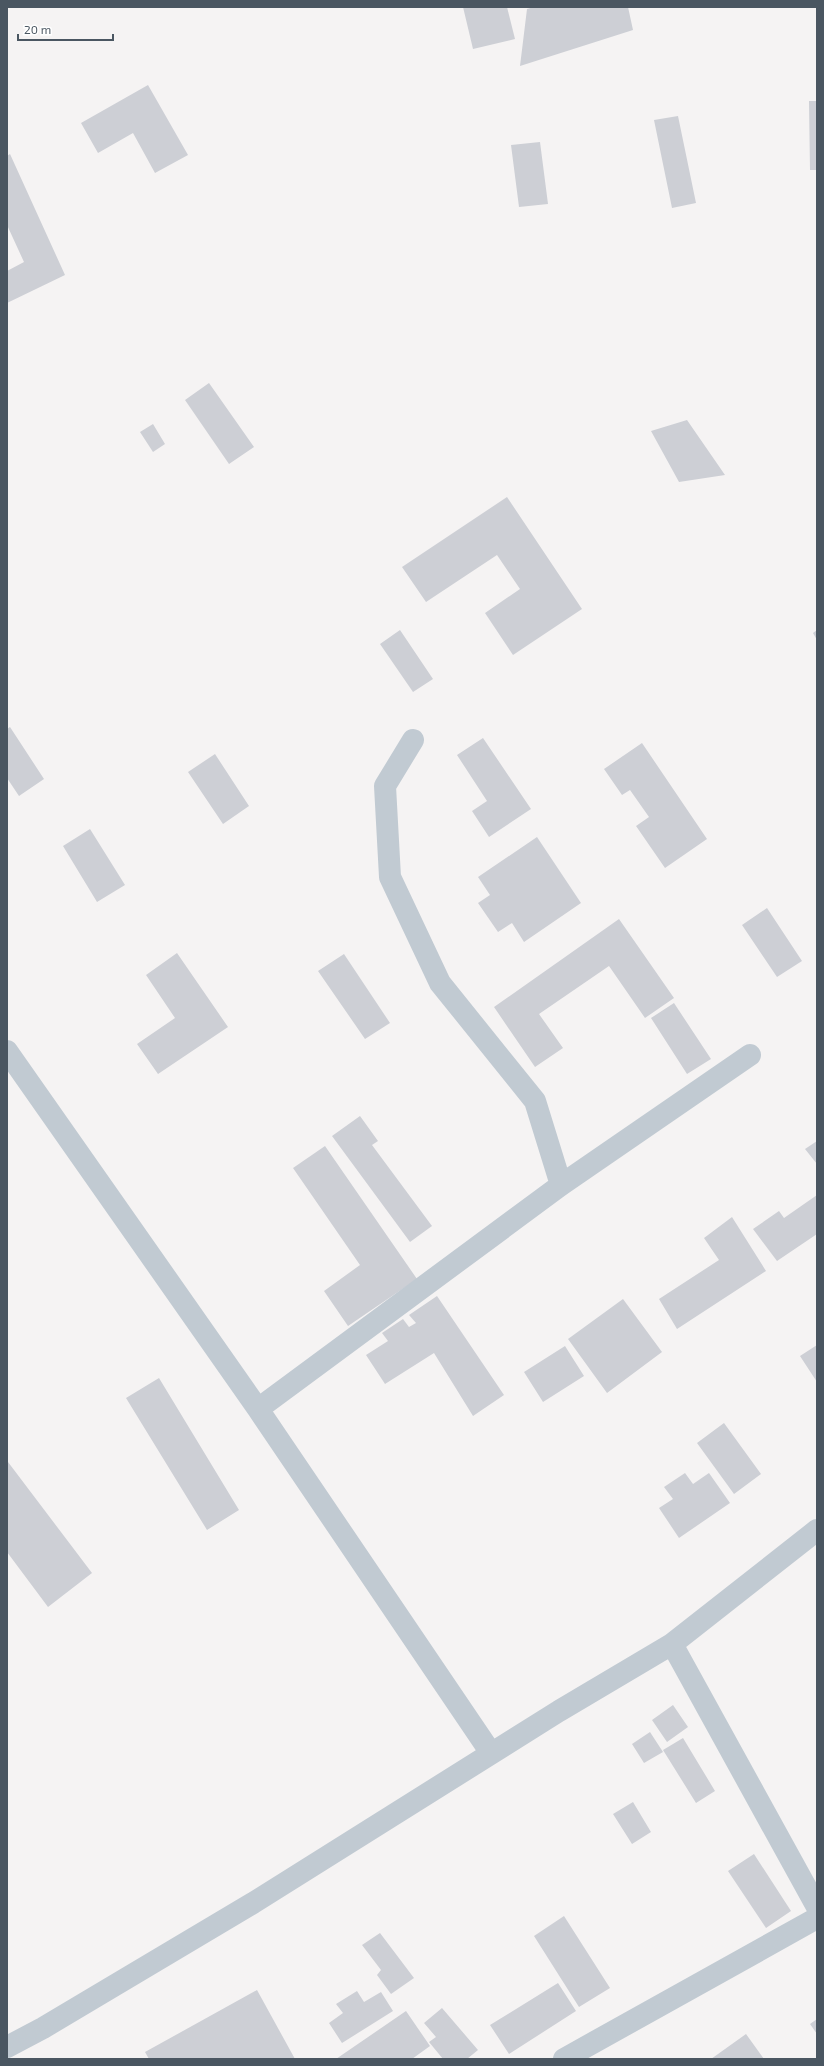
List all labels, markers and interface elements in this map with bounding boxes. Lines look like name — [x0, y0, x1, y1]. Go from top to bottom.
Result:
scale bar — [18, 16, 113, 42]
text: 20 m — [24, 22, 51, 36]

